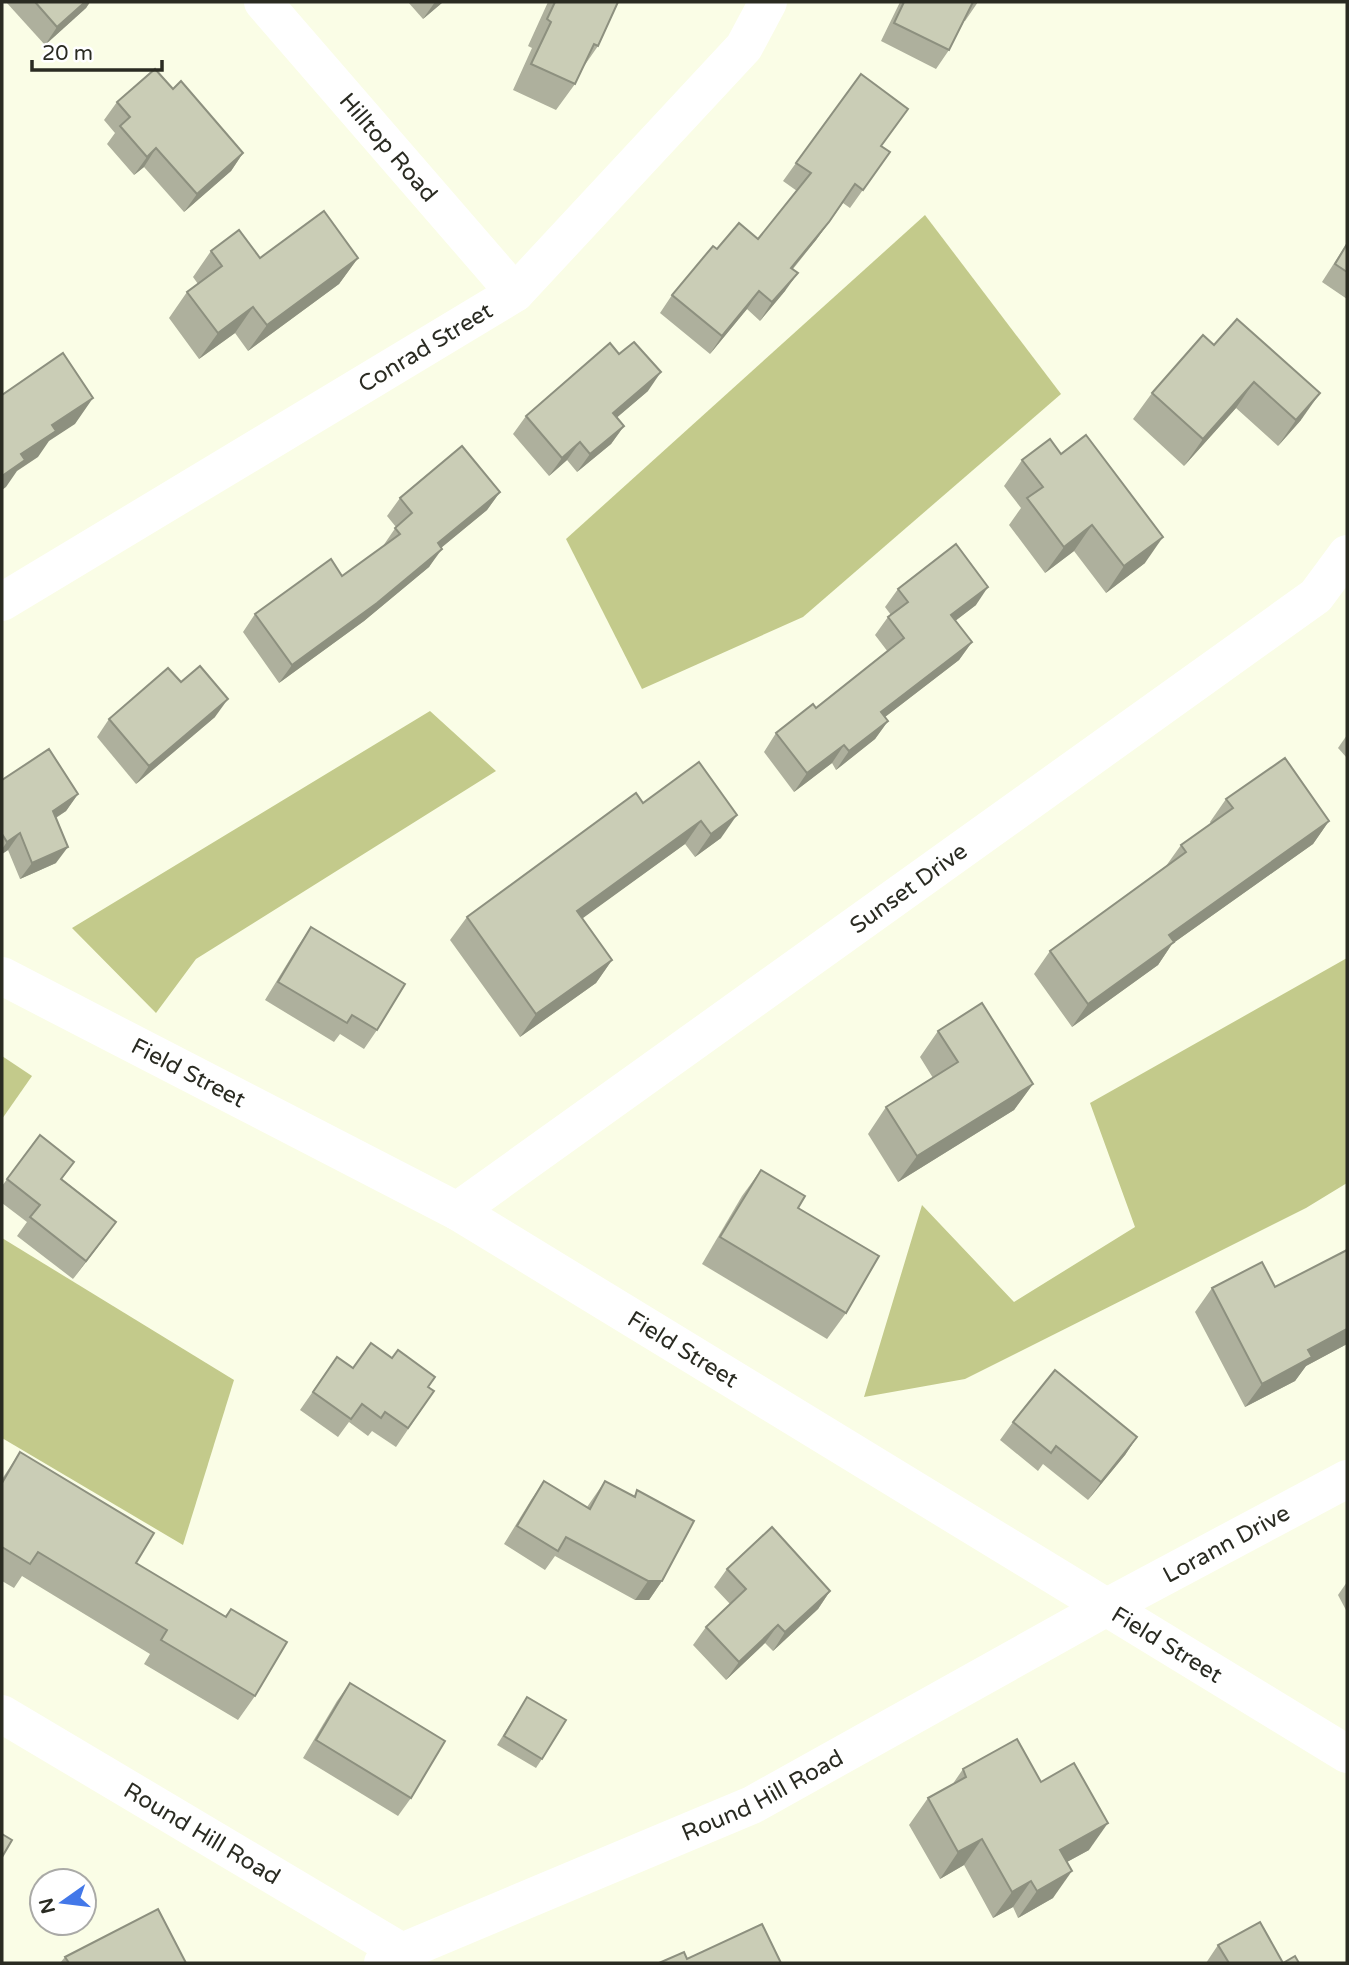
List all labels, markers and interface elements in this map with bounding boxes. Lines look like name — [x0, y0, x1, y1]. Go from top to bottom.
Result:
scale bar — [32, 28, 161, 72]
text: 20 m — [42, 41, 93, 66]
street label: Hilltop Road — [333, 87, 443, 208]
street label: Conrad Street — [353, 297, 498, 399]
street label: Sunset Drive — [845, 837, 973, 940]
street label: Field Street — [126, 1032, 250, 1114]
street label: Field Street — [622, 1305, 743, 1394]
street label: Lorann Drive — [1158, 1499, 1295, 1590]
street label: Field Street — [1106, 1601, 1227, 1690]
street label: Round Hill Road — [678, 1744, 848, 1848]
street label: Round Hill Road — [118, 1777, 285, 1891]
north arrow — [28, 1867, 98, 1937]
text: N — [35, 1896, 60, 1916]

